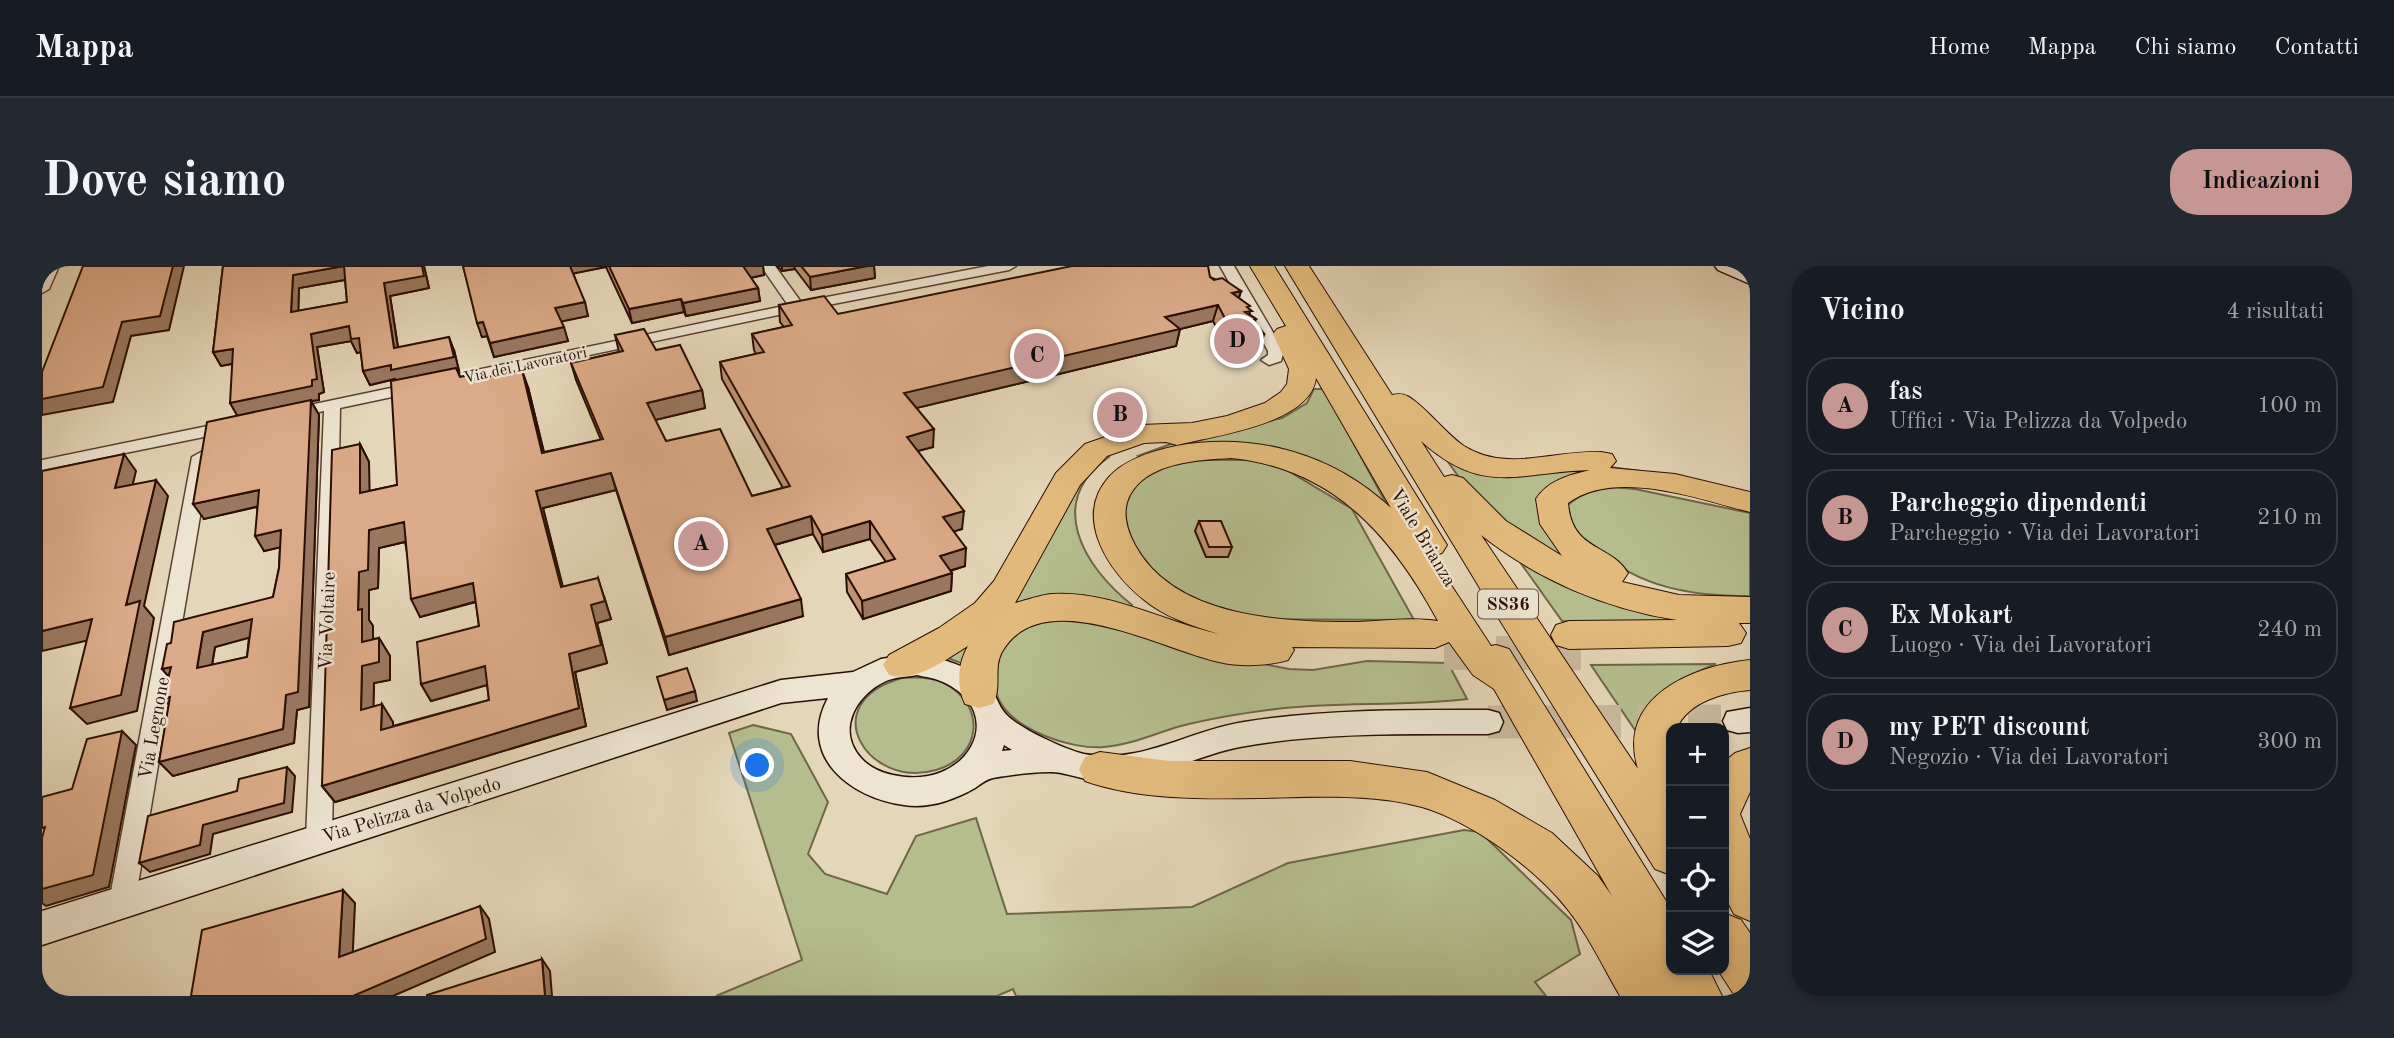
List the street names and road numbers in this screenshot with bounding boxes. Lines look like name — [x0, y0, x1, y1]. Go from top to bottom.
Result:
street label: Via dei Lavoratori — [462, 345, 588, 387]
street label: Viale Brianza — [1385, 486, 1459, 591]
street label: Via Voltaire — [317, 571, 340, 671]
road number: SS36 — [1478, 590, 1538, 618]
street label: Via Legnone — [137, 676, 174, 781]
street label: Via Pelizza da Volpedo — [320, 775, 503, 848]

